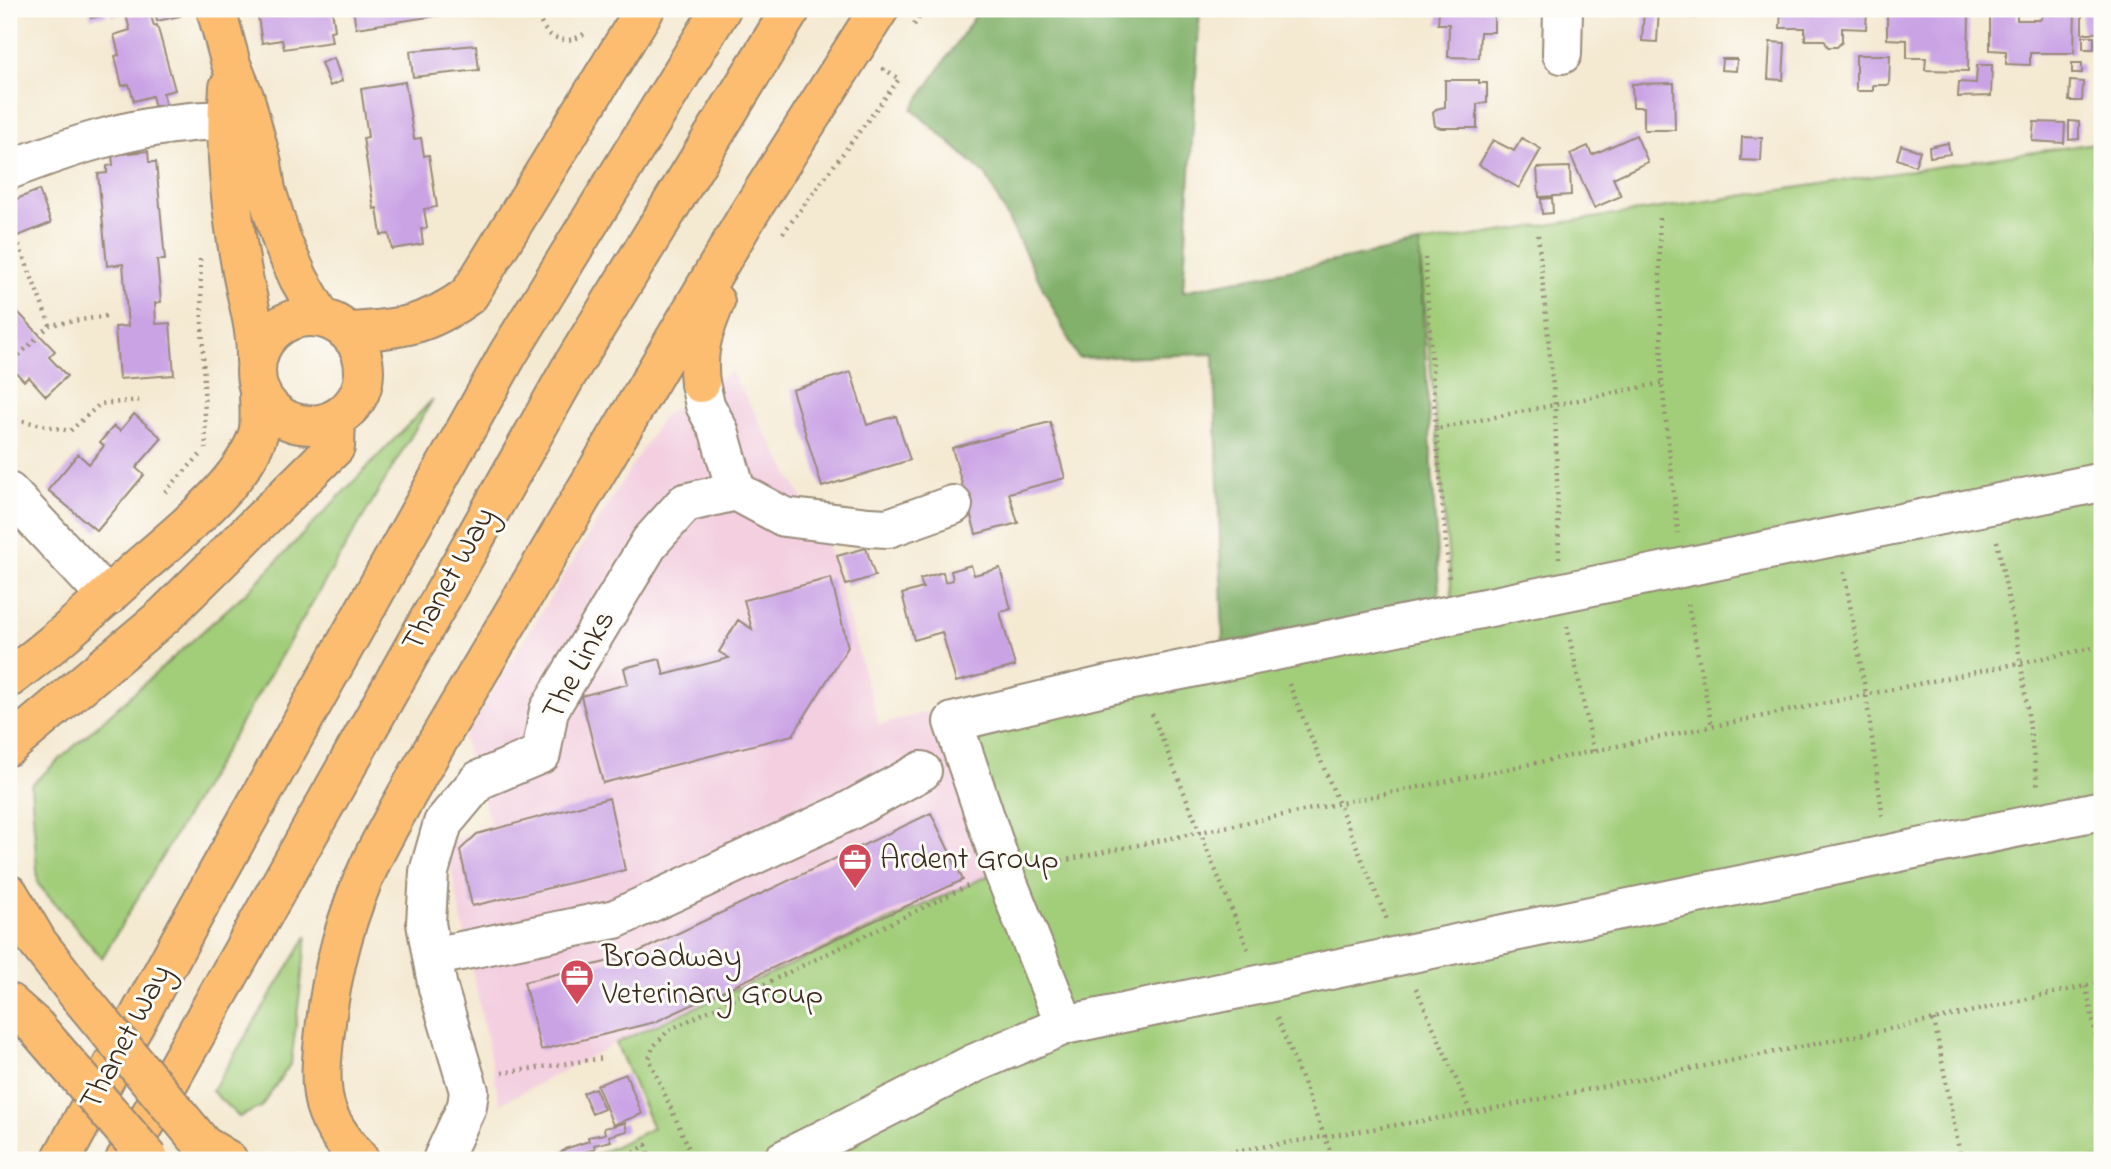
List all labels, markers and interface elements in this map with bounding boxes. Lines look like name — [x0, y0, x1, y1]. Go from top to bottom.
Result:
street label: Thanet Way — [391, 499, 509, 661]
street label: The Links — [531, 602, 629, 730]
place label: Ardent Group — [880, 837, 1059, 884]
office icon: Ardent Group — [836, 841, 874, 890]
place label: Broadway Veterinary Group — [601, 935, 823, 1019]
street label: Thanet Way — [69, 957, 185, 1119]
office icon: Broadway Veterinary Group — [558, 957, 596, 1006]

